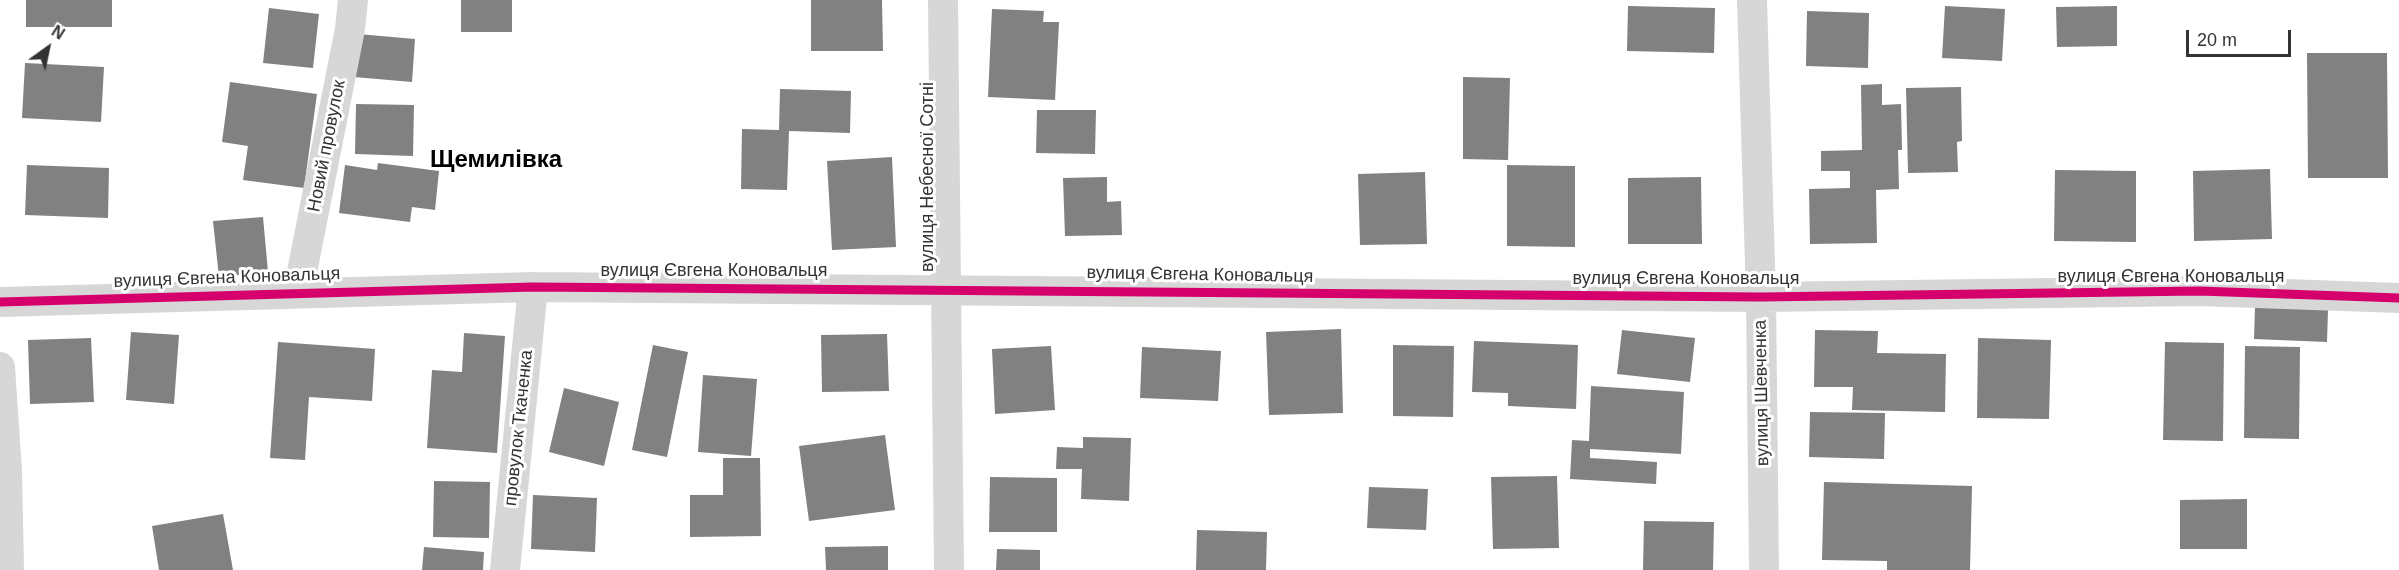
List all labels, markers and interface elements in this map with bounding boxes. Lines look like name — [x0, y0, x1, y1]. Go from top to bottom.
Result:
north arrow — [18, 18, 78, 78]
scale bar — [2189, 18, 2294, 56]
text: N — [49, 22, 68, 43]
text: 20 m — [2197, 30, 2237, 50]
street label: Новий провулок — [304, 78, 350, 214]
street label: вулиця Небесної Сотні — [917, 82, 939, 272]
district label: Щемилівка — [430, 146, 562, 174]
street label: вулиця Євгена Коновальця — [601, 260, 827, 282]
street label: вулиця Євгена Коновальця — [1086, 262, 1314, 288]
street label: вулиця Євгена Коновальця — [113, 263, 341, 293]
street label: вулиця Євгена Коновальця — [2058, 266, 2284, 288]
street label: вулиця Євгена Коновальця — [1573, 268, 1799, 290]
street label: вулиця Шевченка — [1750, 320, 1774, 466]
street label: провулок Ткаченка — [500, 349, 538, 507]

